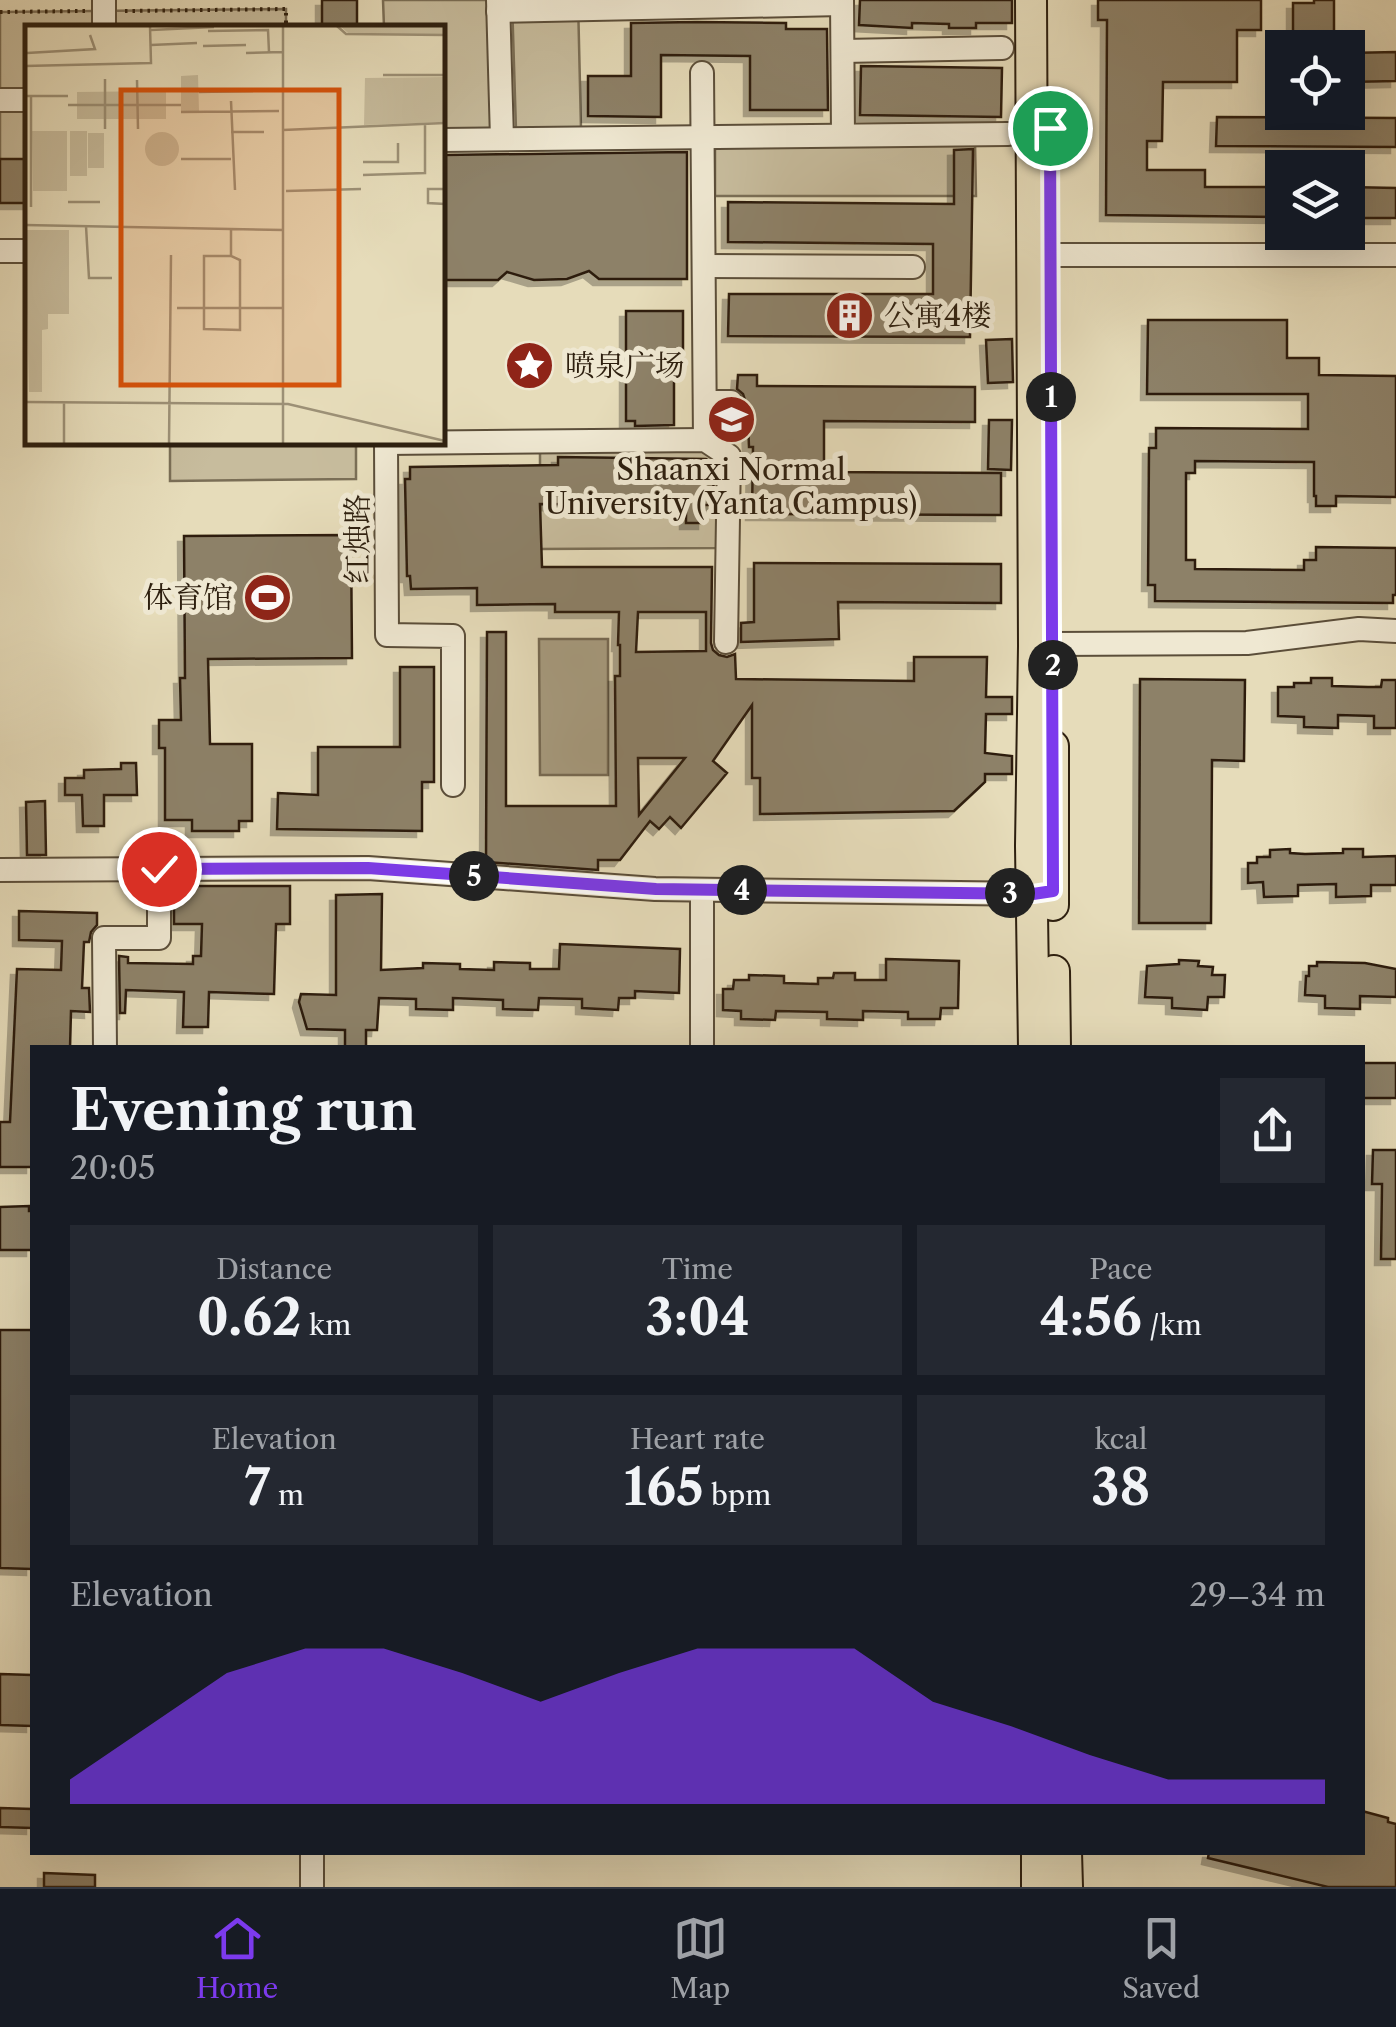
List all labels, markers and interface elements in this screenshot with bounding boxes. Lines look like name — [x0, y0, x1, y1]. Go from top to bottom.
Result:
inset map — [25, 25, 445, 445]
map controls — [1265, 30, 1365, 250]
button: locate — [1265, 30, 1365, 130]
pin — [1008, 86, 1093, 171]
icon: arrive — [1023, 101, 1078, 156]
button: layers — [1265, 150, 1365, 250]
building icon: 公寓4楼 — [823, 289, 875, 341]
place label: 公寓4楼 — [884, 297, 991, 334]
place icon: 喷泉广场 — [504, 339, 556, 391]
place label: 喷泉广场 — [565, 347, 685, 384]
pin: 1 — [1026, 372, 1076, 422]
text: 1 — [1045, 380, 1057, 414]
school or university icon: Shaanxi Normal University (Yanta Campus) — [705, 394, 757, 446]
place label: Shaanxi Normal University (Yanta Campus) — [545, 451, 917, 522]
street label: 红烛路 — [339, 494, 376, 584]
sports icon: 体育馆 — [242, 571, 294, 623]
place label: 体育馆 — [143, 579, 233, 616]
pin: 2 — [1028, 640, 1078, 690]
text: 2 — [1045, 648, 1061, 682]
pin — [117, 827, 202, 912]
icon: check — [132, 842, 187, 897]
pin: 5 — [449, 851, 499, 901]
text: 5 — [466, 859, 482, 893]
pin: 4 — [717, 865, 767, 915]
pin: 3 — [985, 868, 1035, 918]
text: 4 — [734, 873, 750, 907]
text: 3 — [1002, 876, 1018, 910]
text: Evening run — [70, 1077, 417, 1144]
button: share — [1220, 1078, 1325, 1183]
text: 20:05 — [70, 1148, 155, 1187]
text: Distance — [216, 1252, 332, 1286]
text: Time — [662, 1252, 733, 1286]
text: Pace — [1089, 1252, 1152, 1286]
text: 0.62 — [197, 1286, 302, 1348]
text: 3:04 — [645, 1286, 750, 1348]
text: 4:56 — [1040, 1286, 1142, 1348]
text: km — [302, 1308, 351, 1342]
text: /km — [1142, 1308, 1202, 1342]
text: Elevation — [212, 1422, 337, 1456]
text: Heart rate — [630, 1422, 765, 1456]
text: kcal — [1094, 1422, 1147, 1456]
text: 7 — [244, 1456, 270, 1518]
text: 165 — [624, 1456, 704, 1518]
text: 38 — [1091, 1456, 1150, 1518]
text: m — [270, 1478, 304, 1512]
text: bpm — [704, 1478, 771, 1512]
text: Elevation — [70, 1575, 213, 1614]
text: 29–34 m — [1190, 1575, 1325, 1614]
tab: Home — [196, 1911, 278, 2005]
tab: Map — [670, 1911, 730, 2005]
tab: Saved — [1122, 1911, 1200, 2005]

